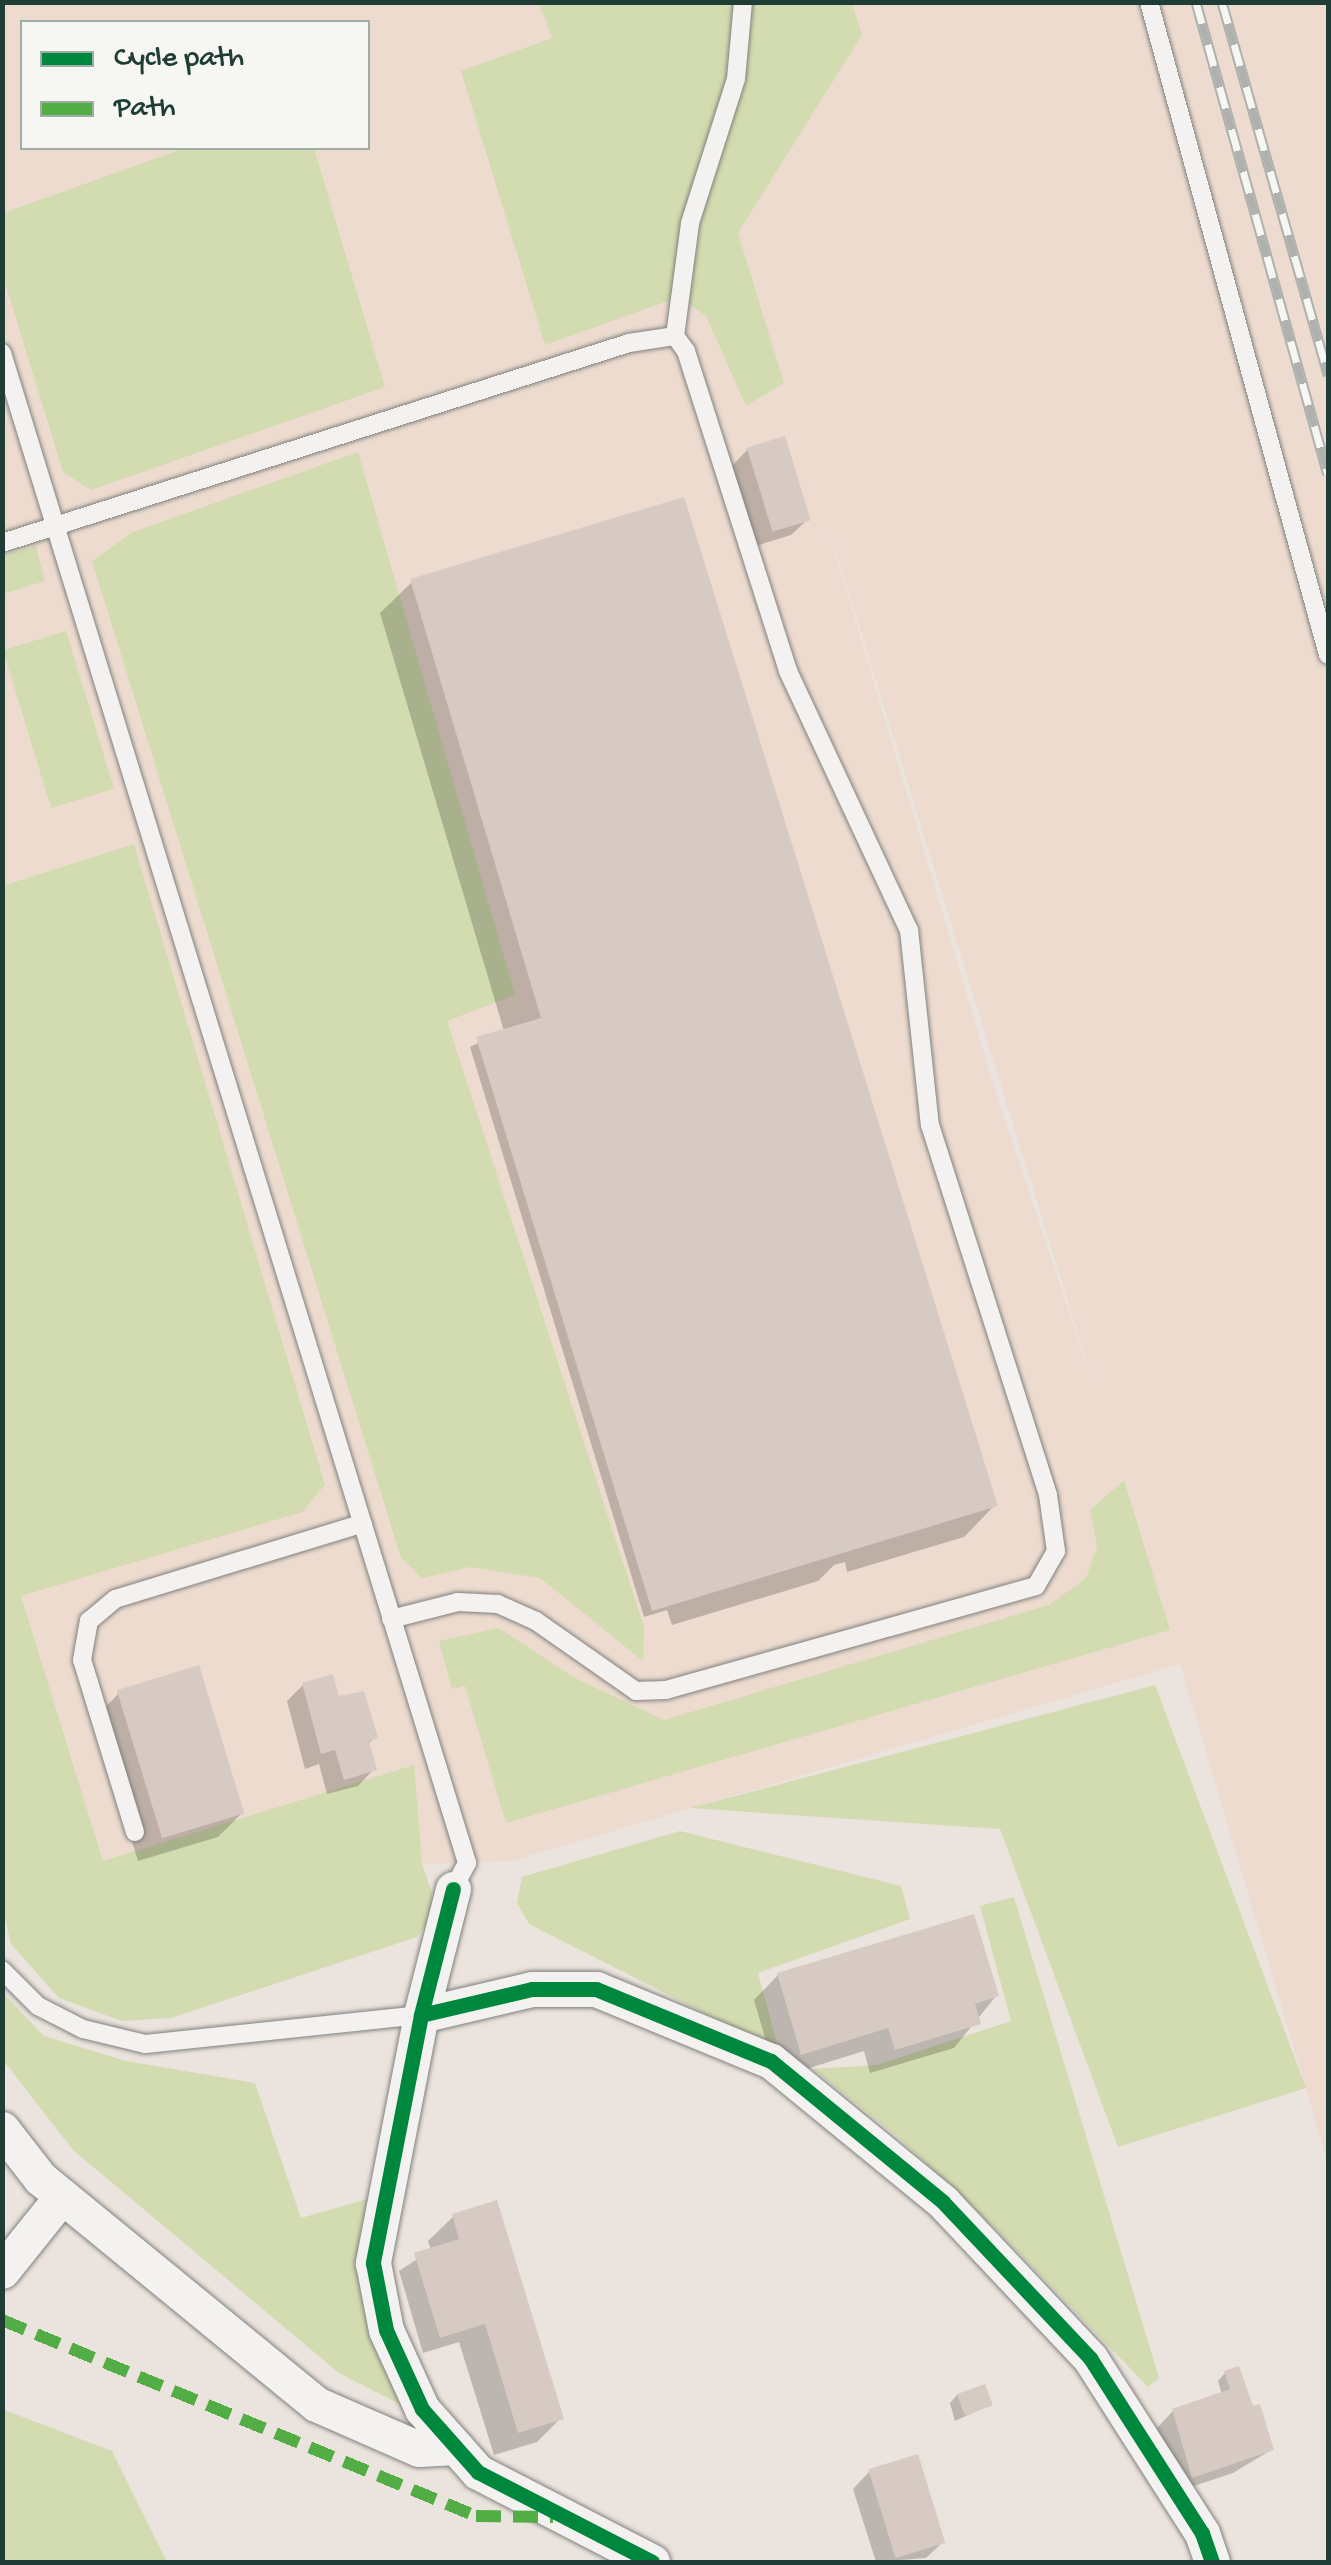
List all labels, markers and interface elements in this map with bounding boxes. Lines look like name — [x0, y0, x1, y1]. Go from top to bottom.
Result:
legend — [20, 20, 370, 150]
text: Cycle path — [114, 42, 244, 77]
text: Path — [114, 92, 176, 127]

